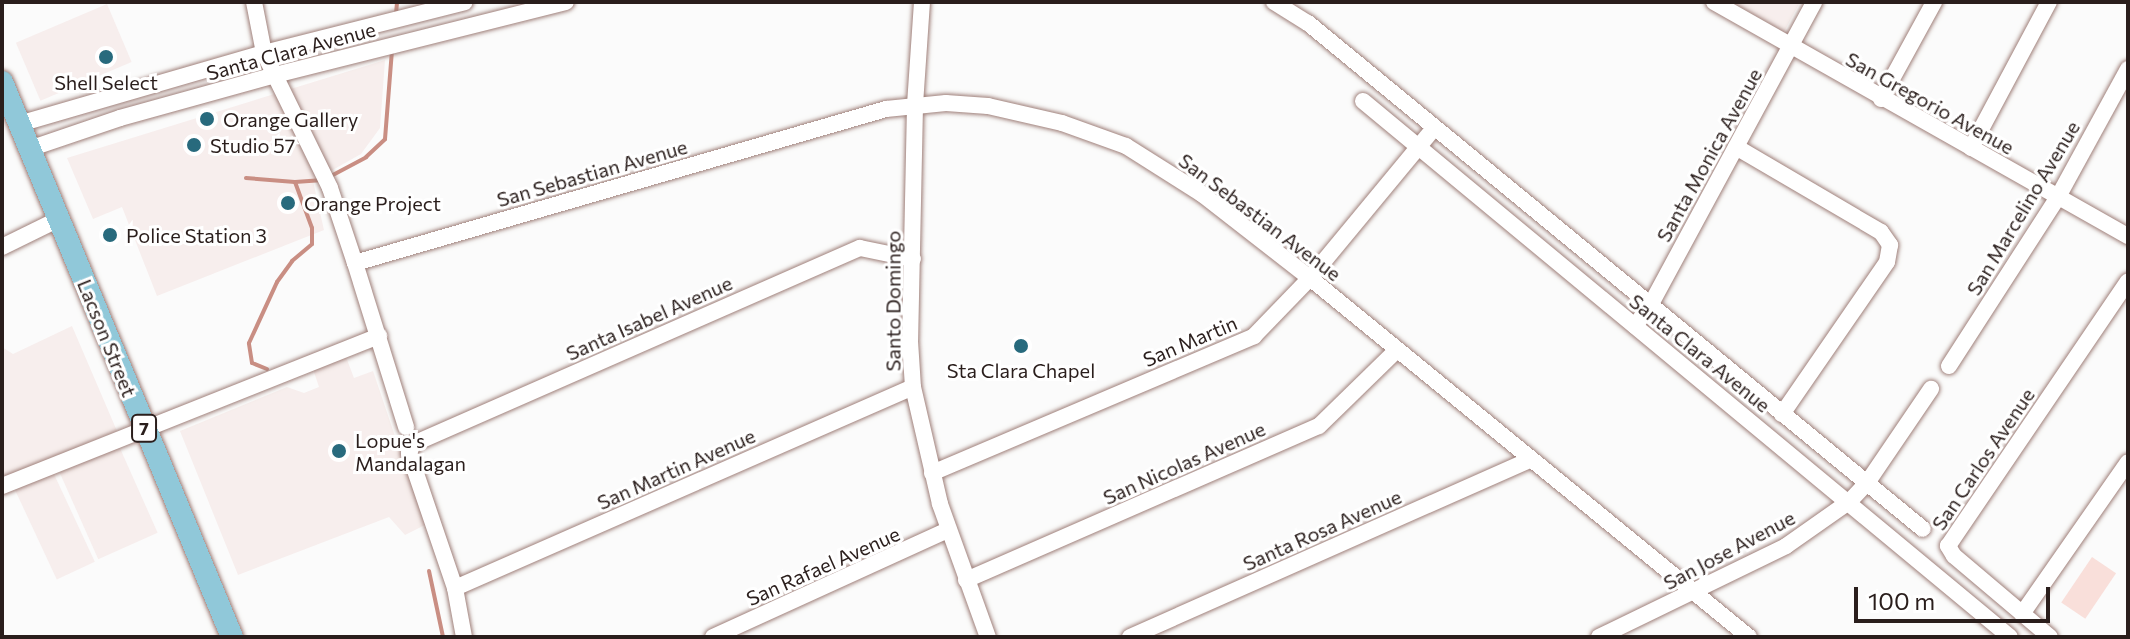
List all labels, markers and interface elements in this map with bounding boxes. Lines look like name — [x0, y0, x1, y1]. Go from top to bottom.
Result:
street label: Santa Clara Avenue — [204, 17, 378, 85]
street label: San Gregorio Avenue — [1842, 47, 2018, 159]
marker: Shell Select — [97, 48, 115, 66]
street label: Santa Monica Avenue — [1651, 64, 1767, 246]
place label: Shell Select — [54, 70, 158, 94]
place label: Orange Gallery — [223, 107, 358, 131]
marker: Orange Gallery — [198, 110, 216, 128]
street label: San Marcelino Avenue — [1961, 116, 2085, 300]
place label: Studio 57 — [210, 133, 295, 157]
street label: San Sebastian Avenue — [494, 134, 690, 212]
marker: Studio 57 — [185, 136, 203, 154]
street label: San Sebastian Avenue — [1174, 148, 1346, 286]
place label: Orange Project — [304, 191, 441, 215]
marker: Orange Project — [279, 194, 297, 212]
place label: Police Station 3 — [126, 223, 267, 247]
marker: Police Station 3 — [101, 226, 119, 244]
street label: Santo Domingo — [881, 231, 905, 371]
street label: Santa Isabel Avenue — [562, 271, 736, 365]
street label: Lacson Street — [73, 276, 141, 400]
street label: Santa Clara Avenue — [1625, 289, 1775, 417]
street label: San Martin — [1139, 310, 1241, 372]
marker: Sta Clara Chapel — [1012, 337, 1030, 355]
place label: Sta Clara Chapel — [947, 358, 1095, 382]
street label: San Carlos Avenue — [1927, 383, 2039, 535]
road number: 7 — [130, 414, 158, 442]
street label: San Nicolas Avenue — [1099, 417, 1269, 509]
street label: San Martin Avenue — [593, 423, 759, 515]
place label: Lopue's Mandalagan — [355, 428, 466, 475]
marker: Lopue's Mandalagan — [330, 442, 348, 460]
street label: Santa Rosa Avenue — [1239, 484, 1405, 576]
street label: San Jose Avenue — [1659, 505, 1799, 595]
street label: San Rafael Avenue — [742, 521, 904, 611]
scale bar — [1858, 571, 2054, 621]
text: 100 m — [1868, 586, 1935, 615]

